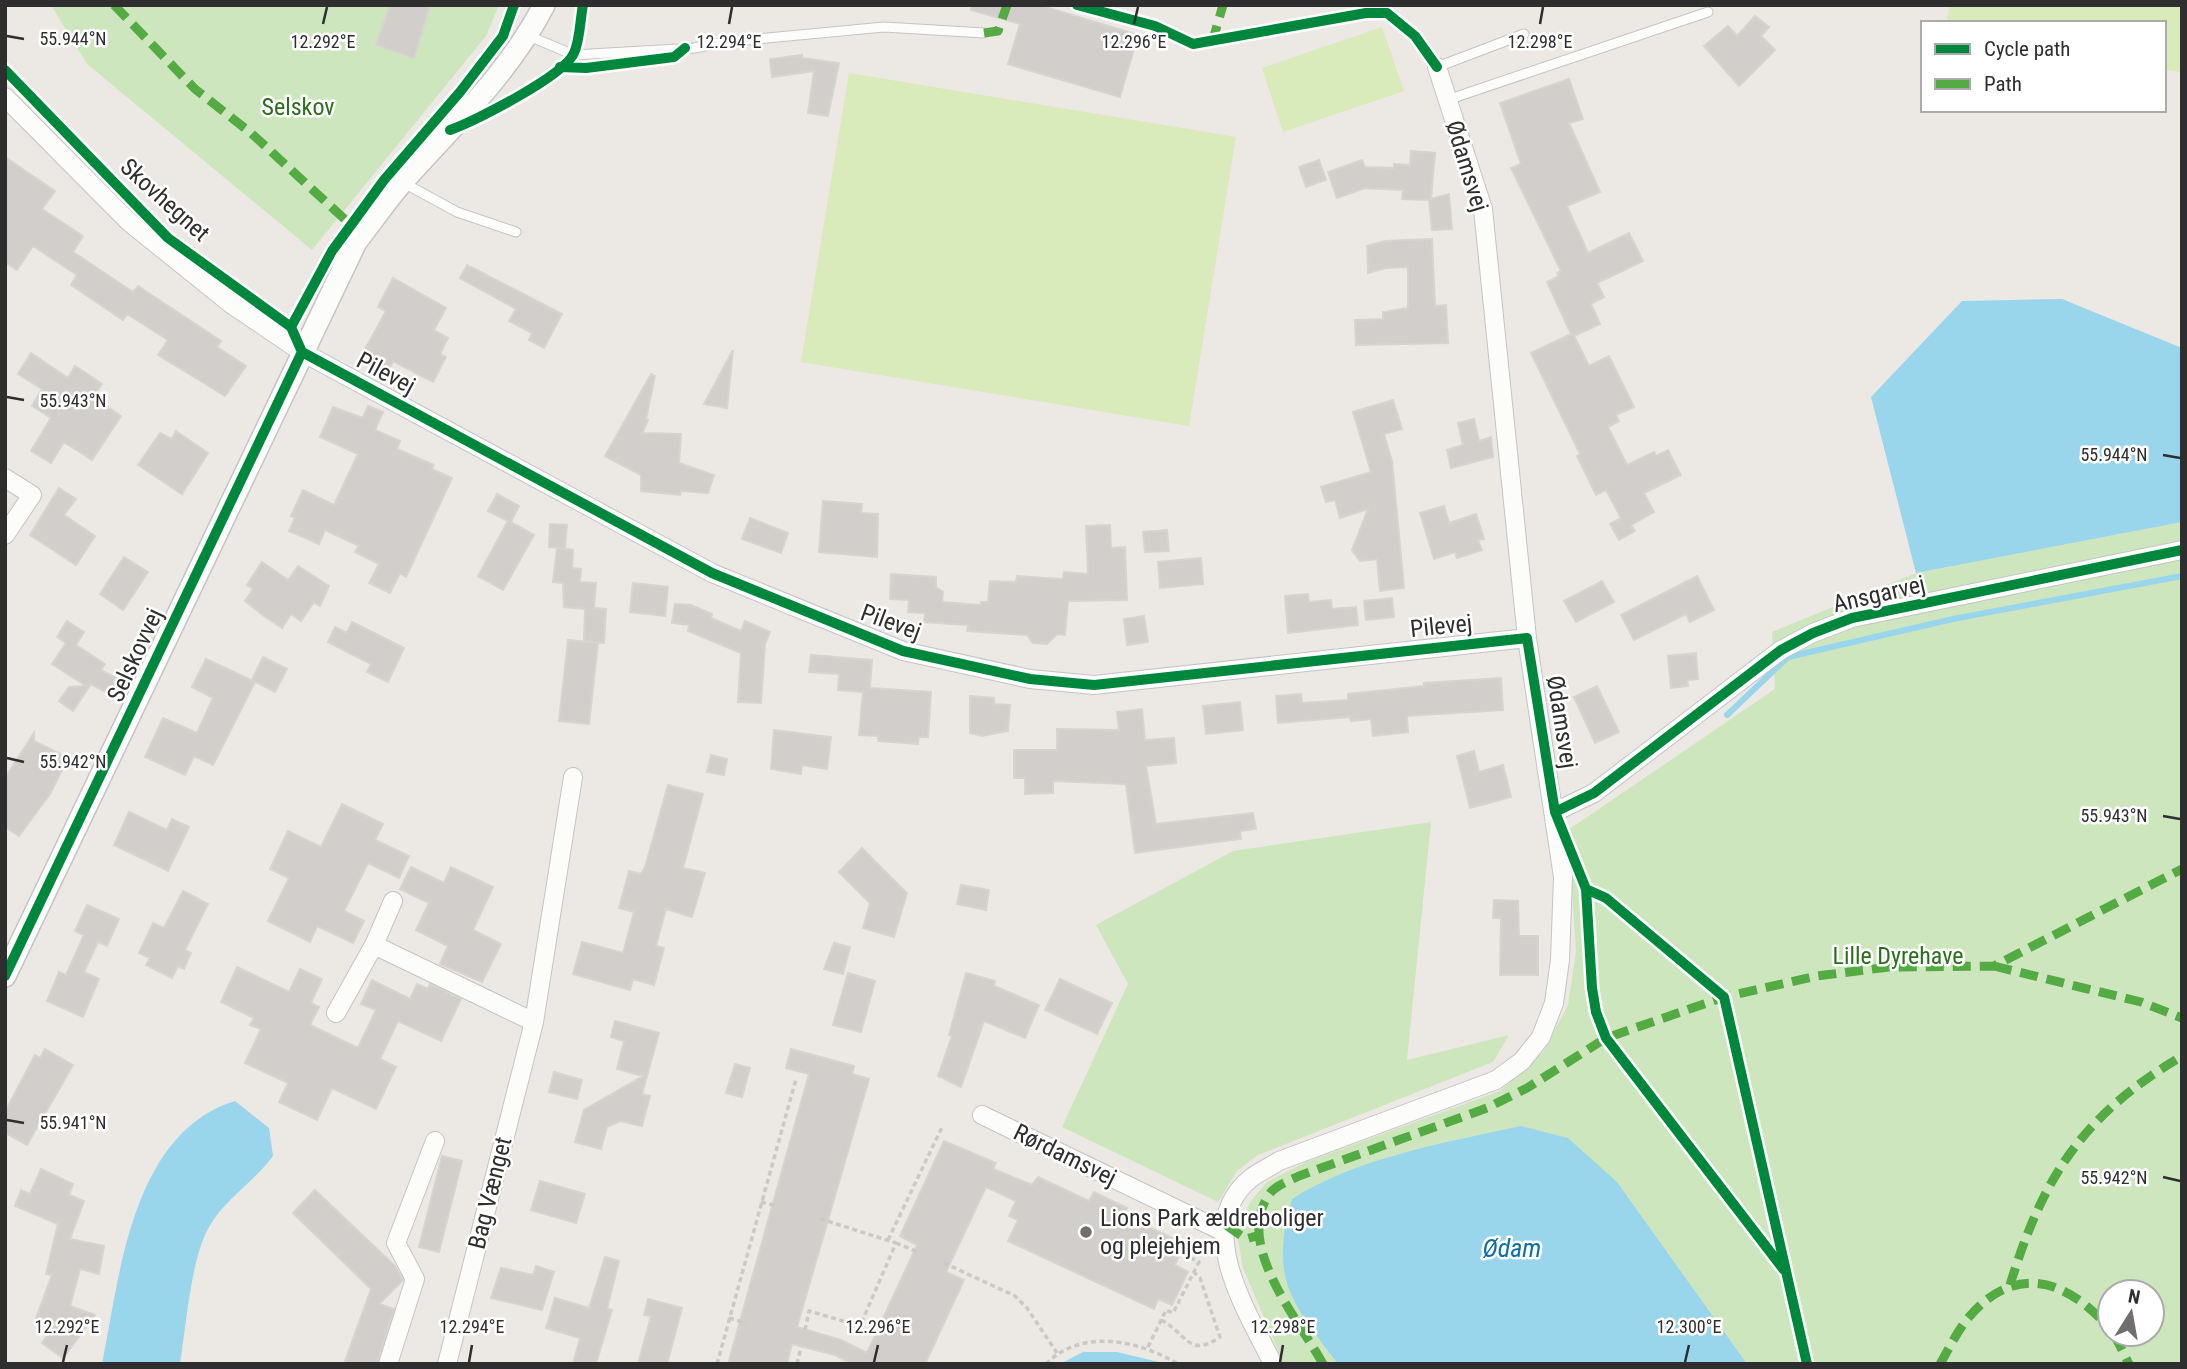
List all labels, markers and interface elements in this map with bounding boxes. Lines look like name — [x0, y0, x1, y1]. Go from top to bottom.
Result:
legend — [1921, 21, 2166, 112]
text: 55.944°N — [39, 28, 107, 49]
text: 12.292°E — [291, 31, 355, 52]
text: 12.294°E — [697, 31, 761, 52]
text: 12.296°E — [1102, 31, 1166, 52]
text: 12.298°E — [1508, 31, 1572, 52]
text: Cycle path — [1984, 37, 2070, 61]
text: Path — [1984, 72, 2022, 96]
park label: Selskov — [261, 93, 335, 121]
street label: Ødamsvej — [1440, 117, 1494, 215]
street label: Skovhegnet — [115, 153, 215, 247]
street label: Pilevej — [352, 346, 420, 400]
text: 55.943°N — [39, 390, 107, 411]
text: 55.944°N — [2080, 444, 2148, 465]
street label: Ansgarvej — [1830, 570, 1928, 618]
street label: Pilevej — [857, 598, 925, 646]
street label: Selskovvej — [101, 604, 169, 706]
street label: Pilevej — [1409, 609, 1473, 643]
street label: Ødamsvej — [1541, 674, 1583, 770]
text: 55.942°N — [39, 751, 107, 772]
text: 55.943°N — [2080, 805, 2148, 826]
park label: Lille Dyrehave — [1832, 942, 1964, 970]
text: 55.941°N — [39, 1112, 107, 1133]
street label: Rørdamsvej — [1009, 1118, 1121, 1192]
street label: Bag Vænget — [463, 1134, 517, 1252]
text: 55.942°N — [2080, 1167, 2148, 1188]
place label: Lions Park ældreboliger og plejehjem — [1100, 1204, 1324, 1260]
marker: Lions Park ældreboliger og plejehjem — [1078, 1224, 1094, 1240]
water label: Ødam — [1483, 1233, 1541, 1263]
north arrow — [2096, 1278, 2166, 1348]
text: N — [2126, 1284, 2142, 1309]
text: 12.292°E — [35, 1316, 99, 1337]
text: 12.294°E — [440, 1316, 504, 1337]
text: 12.296°E — [846, 1316, 910, 1337]
text: 12.298°E — [1251, 1316, 1315, 1337]
text: 12.300°E — [1657, 1316, 1721, 1337]

